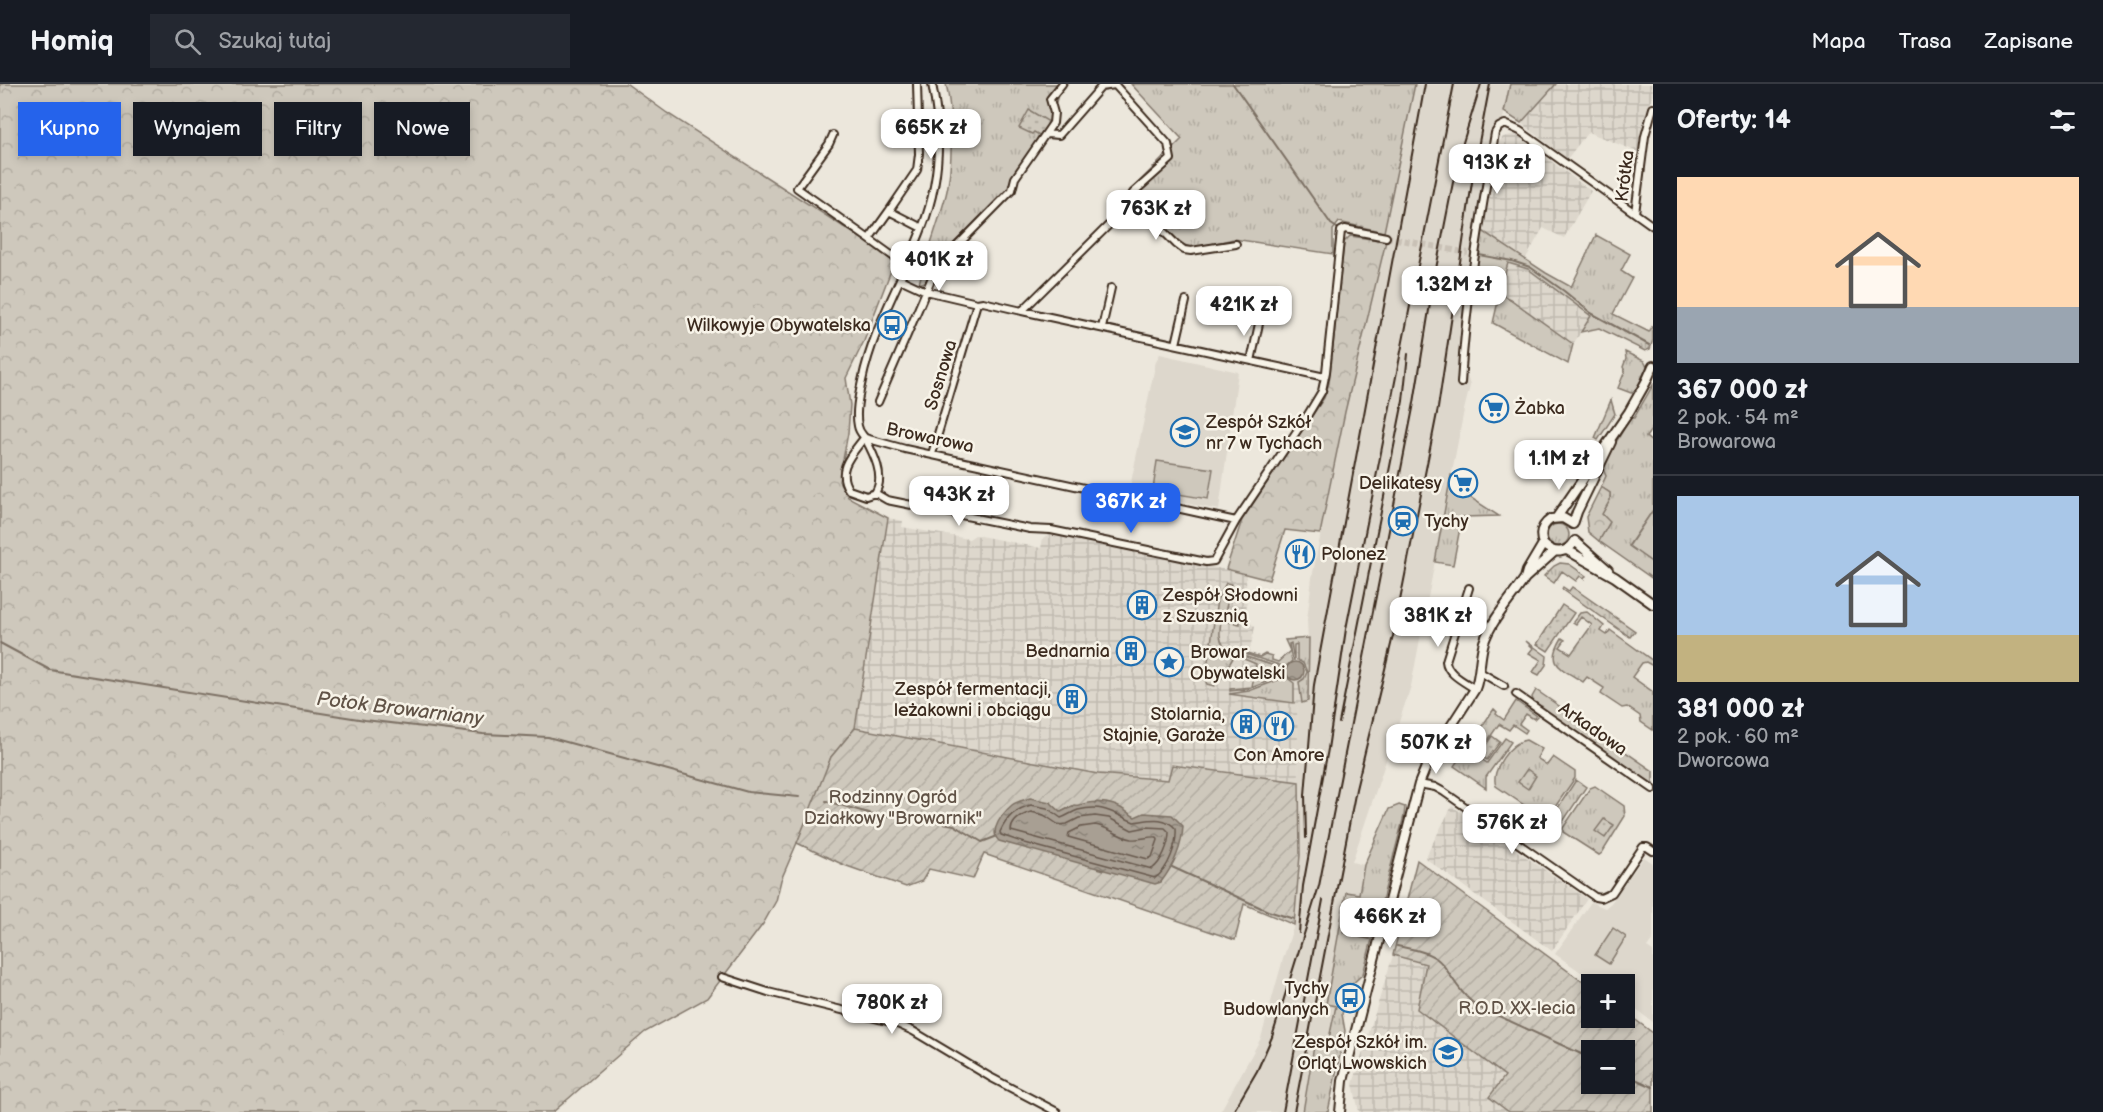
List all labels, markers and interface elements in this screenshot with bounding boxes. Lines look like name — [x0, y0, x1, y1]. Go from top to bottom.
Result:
search box — [150, 14, 570, 68]
text: Homiq — [30, 25, 114, 58]
icon: search — [171, 25, 204, 58]
text: Szukaj tutaj — [219, 28, 331, 55]
text: Mapa — [1812, 29, 1866, 54]
text: Trasa — [1899, 29, 1952, 54]
text: Zapisane — [1985, 29, 2073, 54]
chip: Kupno — [18, 102, 121, 156]
chip: Wynajem — [133, 102, 262, 156]
chip: Filtry — [274, 102, 362, 156]
chip: Nowe — [374, 102, 470, 156]
icon: filters — [2046, 104, 2079, 137]
text: Oferty: 14 — [1677, 105, 1791, 136]
pin: 665K zł — [876, 109, 986, 160]
text: 665K zł — [895, 116, 967, 140]
pin: 913K zł — [1442, 144, 1552, 195]
street label: Krótka — [1611, 149, 1639, 203]
text: 913K zł — [1463, 151, 1531, 175]
pin: 763K zł — [1101, 190, 1211, 241]
text: 763K zł — [1120, 197, 1192, 221]
icon: home — [1824, 216, 1932, 324]
pin: 401K zł — [884, 241, 994, 292]
text: 401K zł — [904, 248, 974, 272]
pin: 1.32M zł — [1392, 266, 1516, 317]
text: 1.32M zł — [1416, 273, 1492, 297]
pin: 421K zł — [1189, 286, 1299, 337]
text: 421K zł — [1210, 293, 1278, 317]
bus stop icon: Wilkowyje Obywatelska — [876, 309, 908, 341]
place label: Wilkowyje Obywatelska — [687, 315, 871, 336]
street label: Sosnowa — [920, 337, 962, 413]
text: 367 000 zł — [1677, 375, 1808, 406]
supermarket icon: Żabka — [1478, 392, 1510, 424]
place label: Żabka — [1514, 397, 1565, 419]
text: 2 pok. · 54 m² — [1677, 406, 1799, 430]
place label: Zespół Szkół nr 7 w Tychach — [1205, 412, 1322, 454]
school or university icon: Zespół Szkół nr 7 w Tychach — [1169, 416, 1201, 448]
street label: Browarowa — [884, 418, 976, 458]
text: Browarowa — [1677, 430, 1776, 454]
pin: 1.1M zł — [1504, 440, 1614, 491]
text: 1.1M zł — [1528, 447, 1590, 471]
supermarket icon: Delikatesy — [1447, 467, 1479, 499]
place label: Delikatesy — [1359, 473, 1443, 494]
pin: 943K zł — [904, 476, 1014, 527]
text: 943K zł — [923, 483, 995, 507]
pin: 367K zł — [1076, 483, 1186, 534]
text: 367K zł — [1095, 490, 1167, 514]
station icon: Tychy — [1387, 505, 1419, 537]
place label: Tychy — [1424, 511, 1470, 532]
icon: home — [1824, 535, 1932, 643]
restaurant icon: Polonez — [1284, 538, 1316, 570]
place label: Polonez — [1321, 544, 1386, 565]
place label: Zespół Słodowni z Szusznią — [1162, 585, 1298, 627]
building icon: Zespół Słodowni z Szusznią — [1126, 589, 1158, 621]
pin: 381K zł — [1383, 597, 1493, 648]
text: 381K zł — [1404, 604, 1472, 628]
building icon: Bednarnia — [1115, 635, 1147, 667]
place label: Bednarnia — [1025, 641, 1110, 662]
place label: Browar Obywatelski — [1190, 642, 1286, 684]
place icon: Browar Obywatelski — [1153, 646, 1185, 678]
place label: Zespół fermentacji, leżakowni i obciągu — [894, 679, 1051, 721]
building icon: Zespół fermentacji, leżakowni i obciągu — [1056, 683, 1088, 715]
water label: Potok Browarniany — [315, 687, 486, 731]
text: 381 000 zł — [1677, 694, 1804, 725]
street label: Arkadowa — [1555, 698, 1631, 760]
place label: Stolarnia, Stajnie, Garaże — [1103, 704, 1225, 746]
building icon: Stolarnia, Stajnie, Garaże — [1230, 708, 1262, 740]
restaurant icon: Con Amore — [1263, 710, 1295, 742]
pin: 507K zł — [1381, 724, 1491, 775]
text: 2 pok. · 60 m² — [1677, 725, 1799, 749]
text: 507K zł — [1400, 731, 1472, 755]
place label: Con Amore — [1234, 745, 1325, 766]
text: Dworcowa — [1677, 749, 1770, 773]
park label: Rodzinny Ogród Działkowy "Browarnik" — [804, 787, 982, 829]
pin: 576K zł — [1457, 804, 1567, 855]
text: 576K zł — [1476, 811, 1548, 835]
pin: 466K zł — [1335, 898, 1445, 949]
text: 466K zł — [1354, 905, 1426, 929]
map controls — [1581, 974, 1635, 1094]
button: + — [1581, 974, 1635, 1028]
place label: Tychy Budowlanych — [1223, 978, 1330, 1020]
bus stop icon: Tychy Budowlanych — [1334, 982, 1366, 1014]
pin: 780K zł — [837, 984, 947, 1035]
text: 780K zł — [856, 991, 928, 1015]
park label: R.O.D. XX-lecia — [1458, 998, 1576, 1019]
place label: Zespół Szkół im. Orląt Lwowskich — [1293, 1032, 1427, 1074]
school or university icon: Zespół Szkół im. Orląt Lwowskich — [1432, 1036, 1464, 1068]
button: − — [1581, 1040, 1635, 1094]

